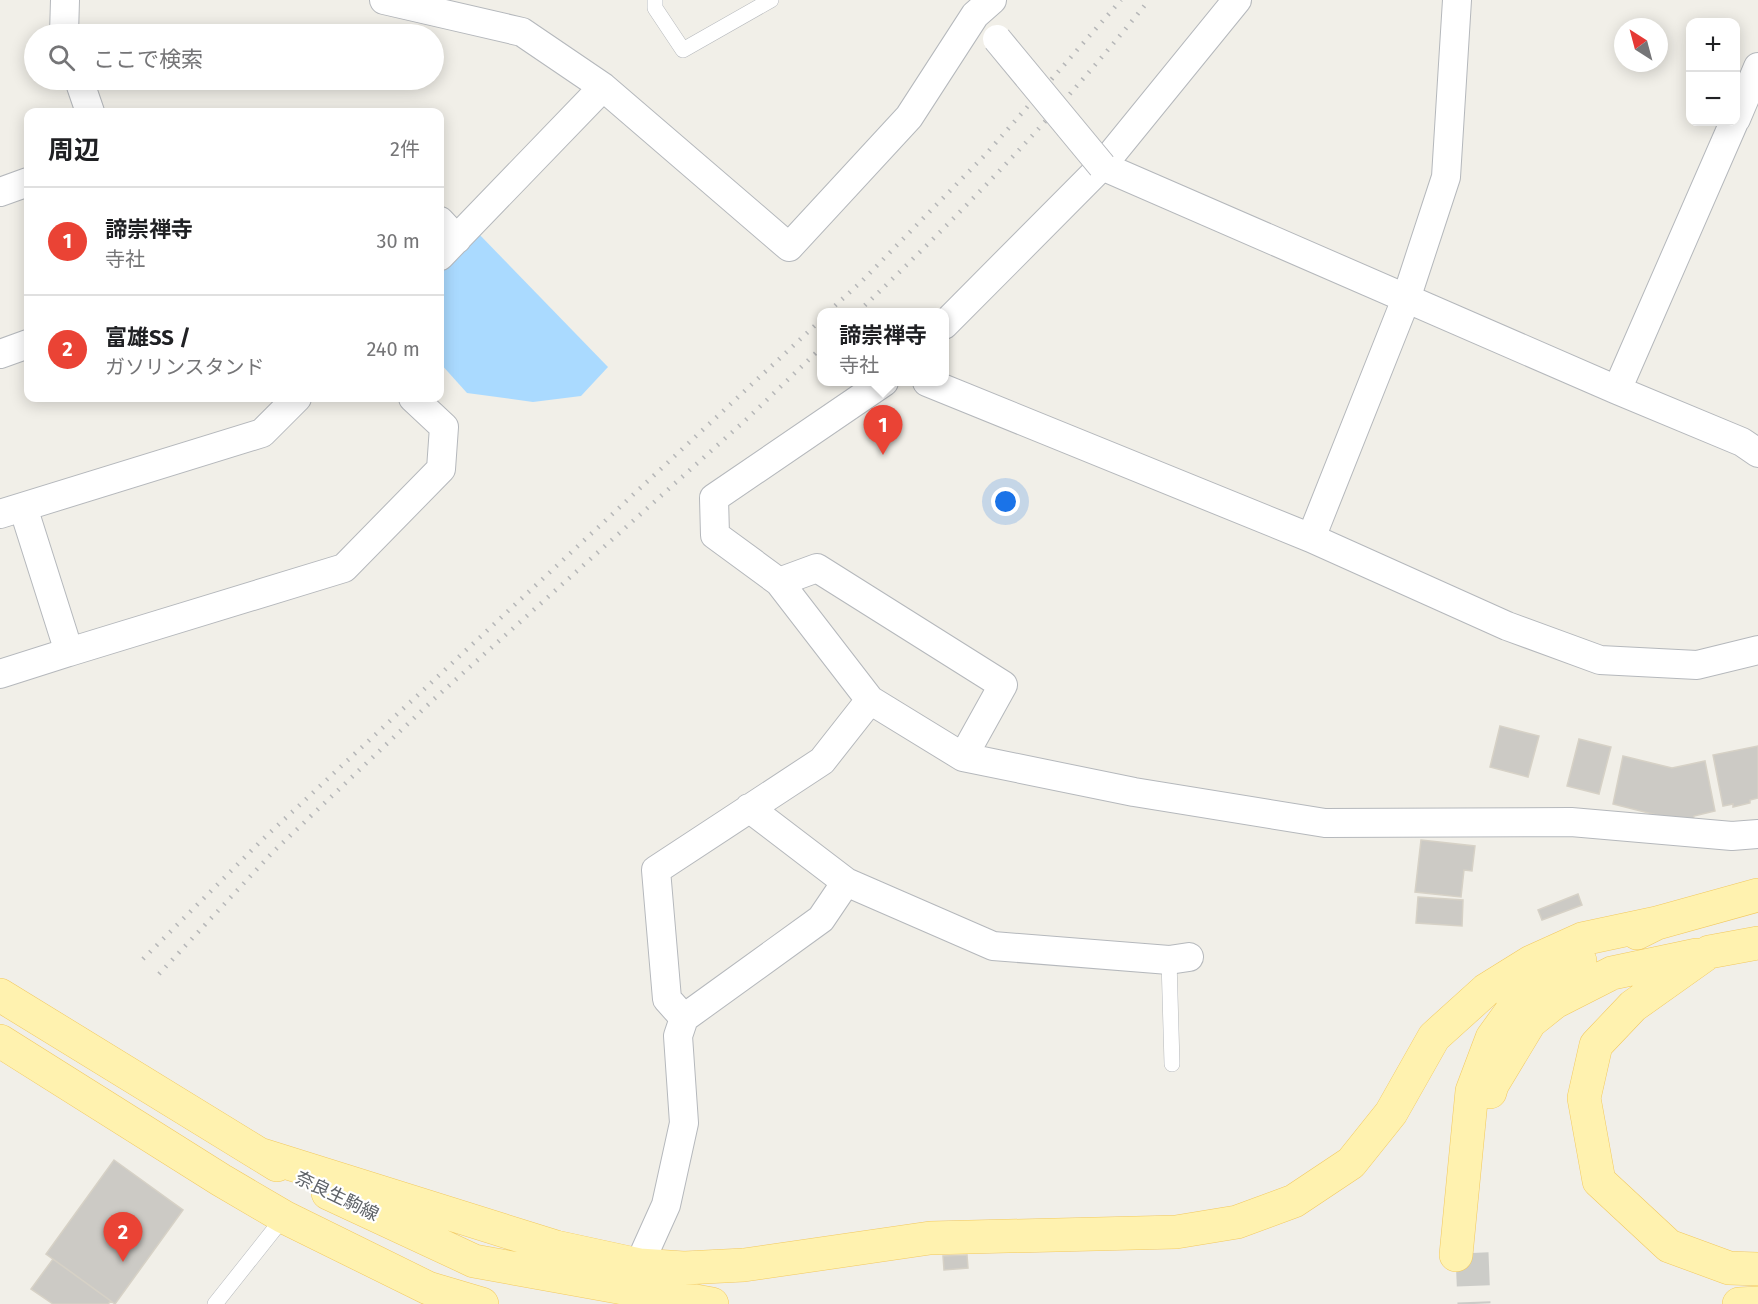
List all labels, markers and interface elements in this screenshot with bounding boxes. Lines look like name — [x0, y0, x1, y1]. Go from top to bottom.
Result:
north arrow — [1614, 18, 1668, 72]
map controls — [1686, 18, 1740, 126]
button: + — [1686, 18, 1740, 72]
search box — [24, 24, 444, 90]
icon: search — [45, 41, 78, 74]
text: ここで検索 — [93, 46, 203, 73]
button: − — [1686, 72, 1740, 126]
text: 周辺 — [48, 135, 100, 166]
text: 2件 — [390, 137, 420, 161]
text: 諦崇禅寺 — [105, 216, 193, 243]
text: 1 — [63, 229, 72, 253]
text: 30 m — [376, 229, 420, 253]
text: 寺社 — [105, 247, 145, 271]
popup — [817, 308, 949, 386]
text: 諦崇禅寺 — [839, 322, 927, 349]
text: 富雄SS / — [105, 324, 191, 351]
text: 2 — [62, 337, 73, 361]
text: 240 m — [366, 337, 420, 361]
text: 寺社 — [839, 353, 879, 377]
text: ガソリンスタンド — [105, 355, 265, 379]
pin: 1 — [864, 406, 902, 455]
your location — [991, 487, 1020, 516]
street label: 奈良生駒線 — [292, 1166, 382, 1226]
pin: 2 — [104, 1212, 142, 1262]

